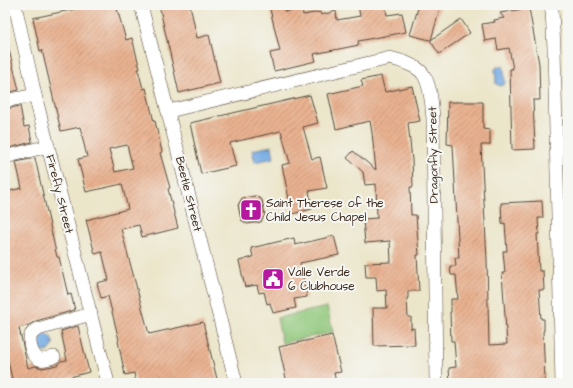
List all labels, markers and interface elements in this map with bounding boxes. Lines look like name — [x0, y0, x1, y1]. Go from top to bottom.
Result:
street label: Dragonfly Street — [424, 106, 444, 204]
street label: Firefly Street — [41, 153, 78, 236]
street label: Beetle Street — [171, 155, 206, 233]
place label: Saint Therese of the Child Jesus Chapel — [266, 195, 384, 226]
church icon: Saint Therese of the Child Jesus Chapel — [238, 197, 264, 223]
place label: Valle Verde 6 Clubhouse — [288, 264, 355, 295]
public building icon: Valle Verde 6 Clubhouse — [260, 266, 286, 292]

